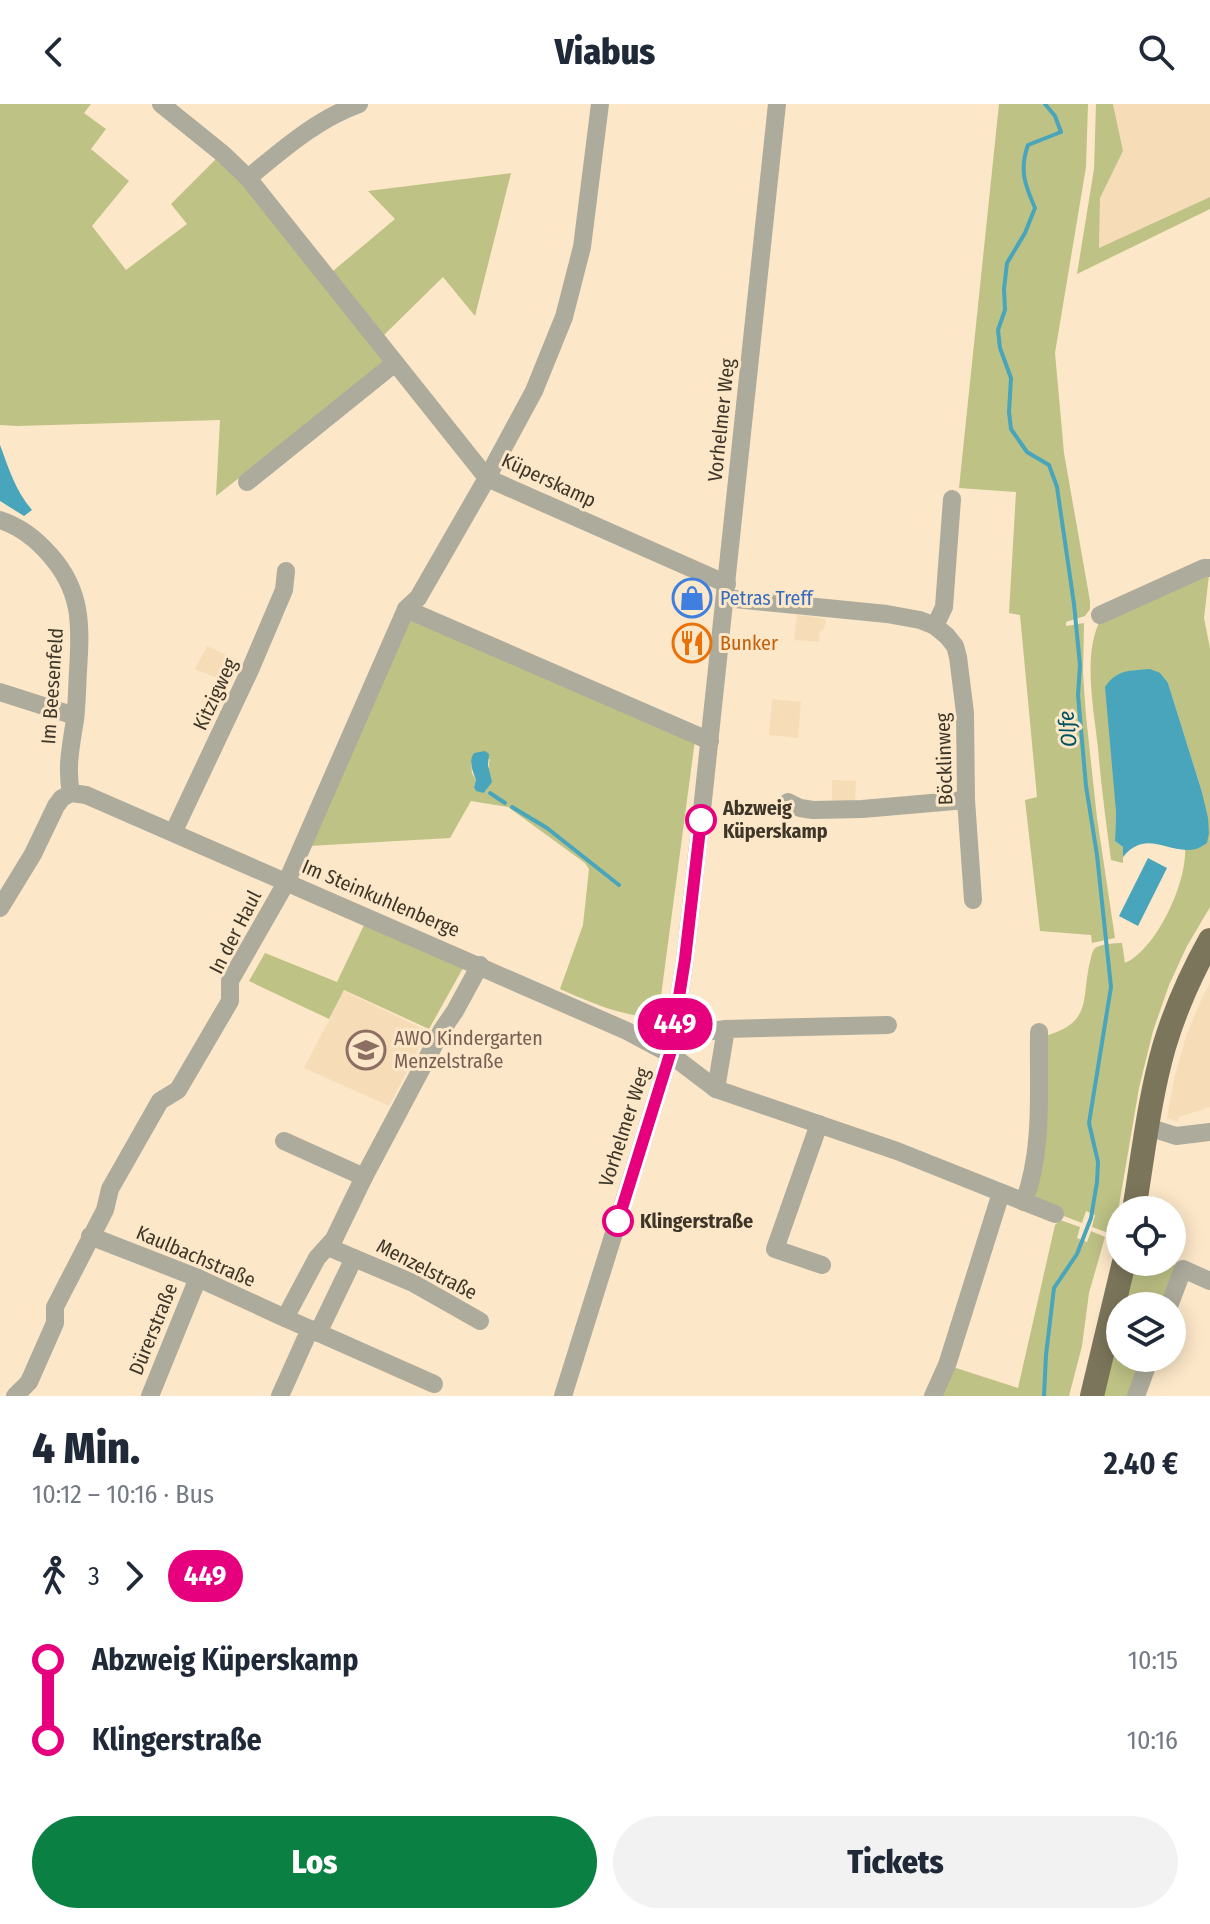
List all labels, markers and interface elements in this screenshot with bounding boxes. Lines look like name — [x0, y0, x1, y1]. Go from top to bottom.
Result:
icon: back — [32, 30, 76, 74]
text: Viabus — [555, 30, 655, 74]
icon: search — [1134, 30, 1178, 74]
street label: Vorhelmer Weg — [703, 357, 739, 483]
street label: Küperskamp — [498, 448, 600, 512]
shop icon: Petras Treff — [671, 577, 713, 619]
place label: Petras Treff — [720, 586, 815, 610]
restaurant icon: Bunker — [671, 622, 713, 664]
street label: Im Beesenfeld — [36, 627, 68, 745]
place label: Bunker — [720, 631, 778, 655]
street label: Kitzigweg — [188, 654, 242, 734]
water label: Olfe — [1052, 710, 1083, 748]
street label: Böcklinweg — [930, 712, 958, 806]
place label: Abzweig Küperskamp — [722, 796, 828, 843]
marker: Abzweig Küperskamp — [686, 805, 716, 835]
street label: Im Steinkuhlenberge — [299, 854, 463, 942]
street label: In der Haul — [204, 886, 266, 978]
line badge: 449 — [629, 998, 721, 1050]
text: 449 — [654, 1007, 696, 1040]
place label: AWO Kindergarten Menzelstraße — [394, 1026, 543, 1073]
school or university icon: AWO Kindergarten Menzelstraße — [345, 1029, 387, 1071]
street label: Vorhelmer Weg — [593, 1064, 655, 1190]
map controls — [1106, 1196, 1186, 1372]
button: locate — [1106, 1196, 1186, 1276]
marker: Klingerstraße — [603, 1206, 633, 1236]
place label: Klingerstraße — [640, 1209, 753, 1233]
street label: Kaulbachstraße — [133, 1220, 259, 1292]
street label: Menzelstraße — [373, 1233, 481, 1305]
street label: Dürerstraße — [124, 1280, 182, 1378]
button: layers — [1106, 1292, 1186, 1372]
text: 4 Min. — [32, 1422, 140, 1475]
text: 2.40 € — [1104, 1446, 1178, 1482]
text: 10:12 – 10:16 · Bus — [32, 1479, 214, 1510]
icon: walk — [32, 1554, 76, 1598]
icon: forward — [112, 1554, 156, 1598]
text: 449 — [184, 1559, 227, 1592]
text: 3 — [88, 1561, 100, 1592]
text: Abzweig Küperskamp — [92, 1642, 358, 1678]
text: 10:15 — [1128, 1645, 1178, 1676]
text: Klingerstraße — [92, 1722, 262, 1758]
text: 10:16 — [1127, 1725, 1178, 1756]
button: Los — [32, 1816, 597, 1908]
button: Tickets — [613, 1816, 1178, 1908]

